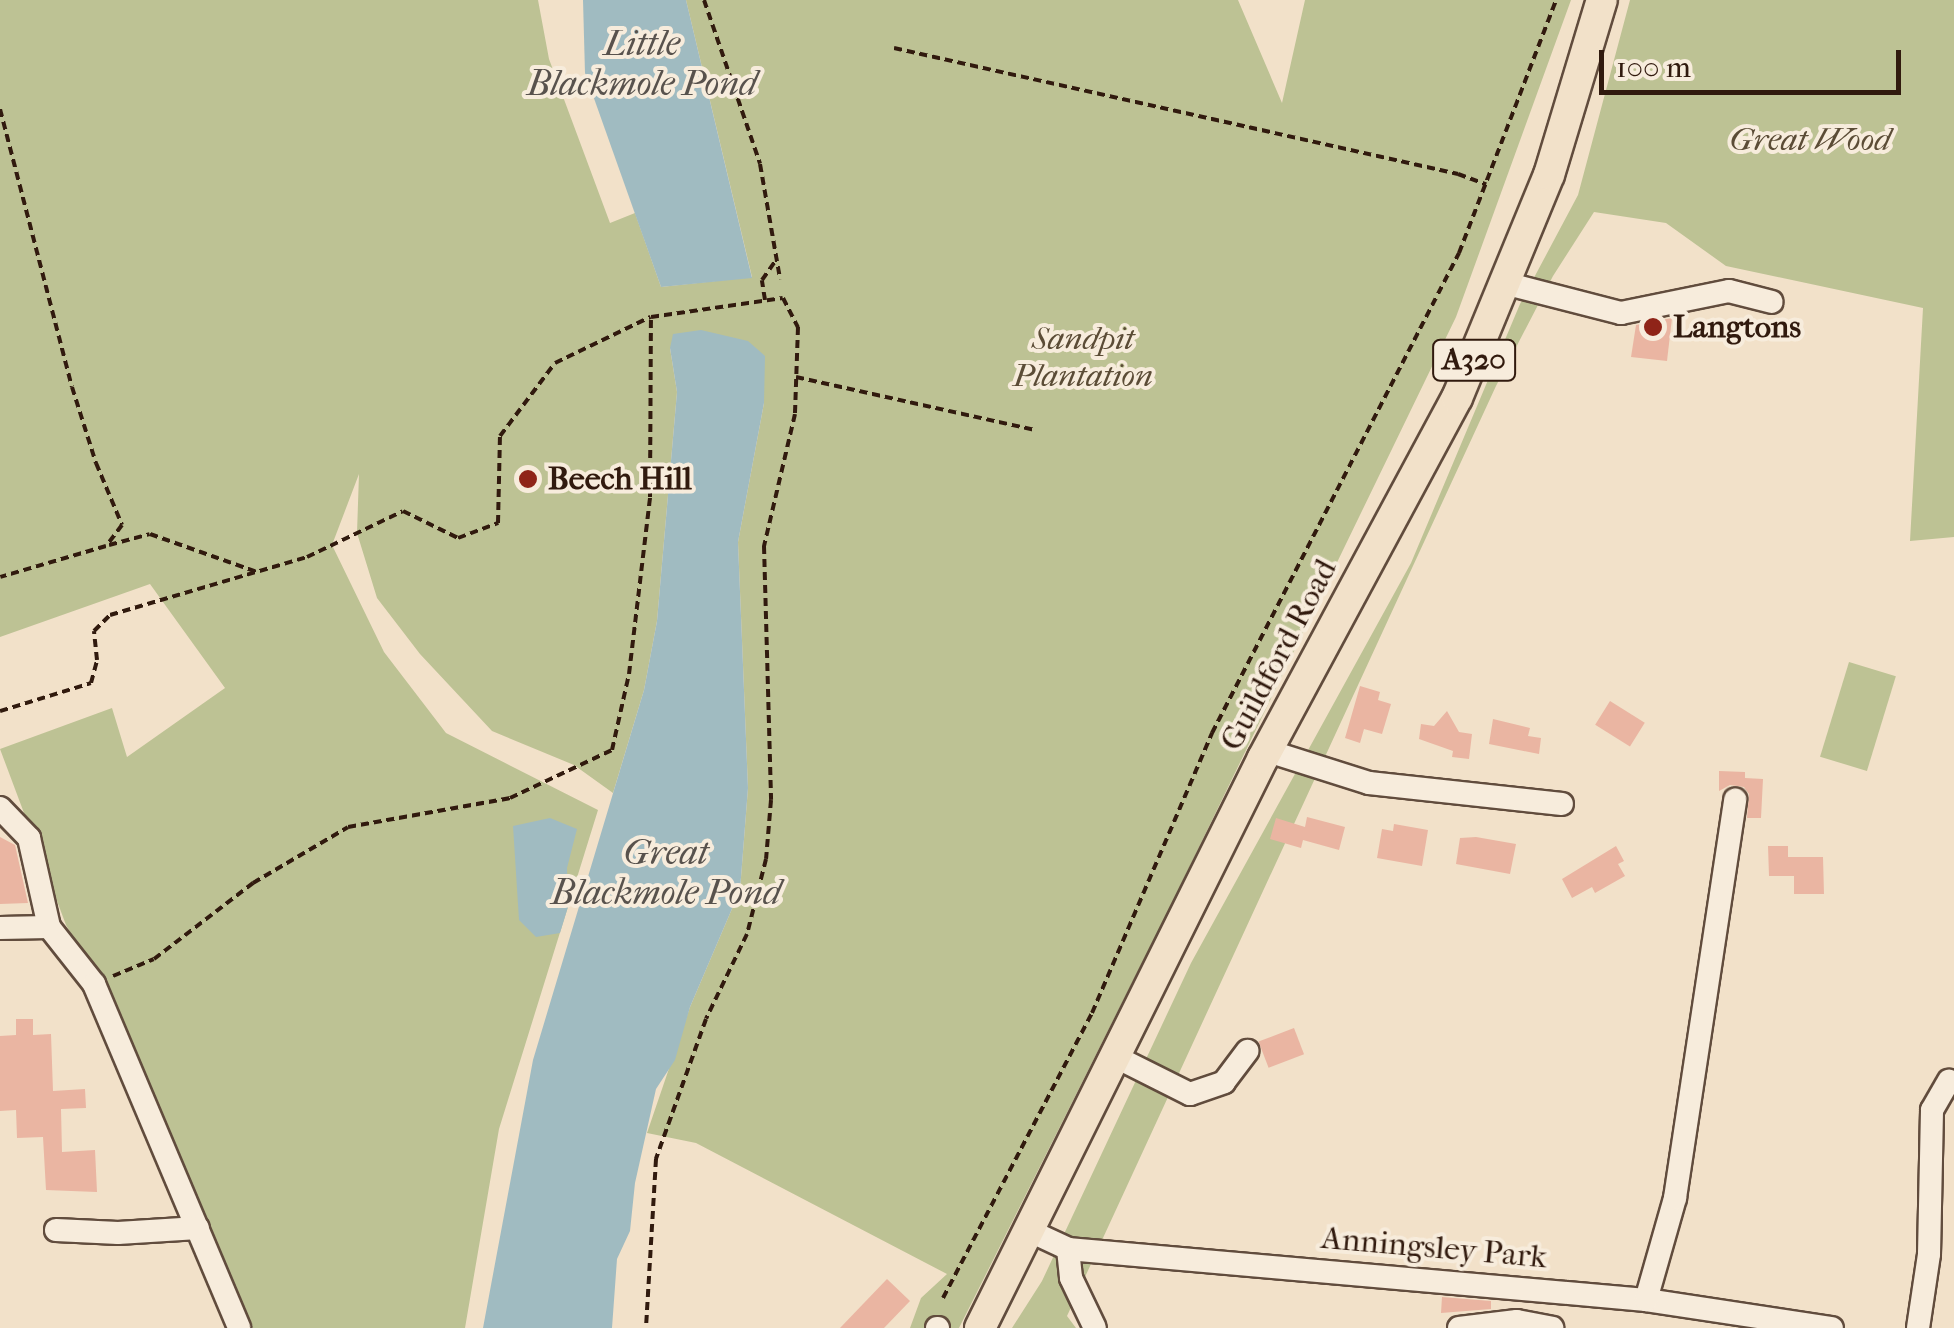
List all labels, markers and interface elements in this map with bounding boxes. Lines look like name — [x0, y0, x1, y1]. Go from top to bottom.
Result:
water label: Little Blackmole Pond — [527, 23, 757, 105]
scale bar — [1604, 30, 1906, 92]
text: 100 m — [1616, 50, 1691, 85]
park label: Great Wood — [1730, 121, 1890, 159]
place label: Langtons — [1673, 308, 1801, 346]
marker: Langtons — [1642, 316, 1664, 338]
park label: Sandpit Plantation — [1013, 321, 1153, 396]
road number: A320 — [1432, 335, 1516, 385]
place label: Beech Hill — [548, 460, 692, 498]
marker: Beech Hill — [517, 468, 539, 490]
street label: Guildford Road — [1213, 553, 1345, 757]
water label: Great Blackmole Pond — [551, 832, 781, 914]
street label: Anningsley Park — [1320, 1219, 1548, 1277]

